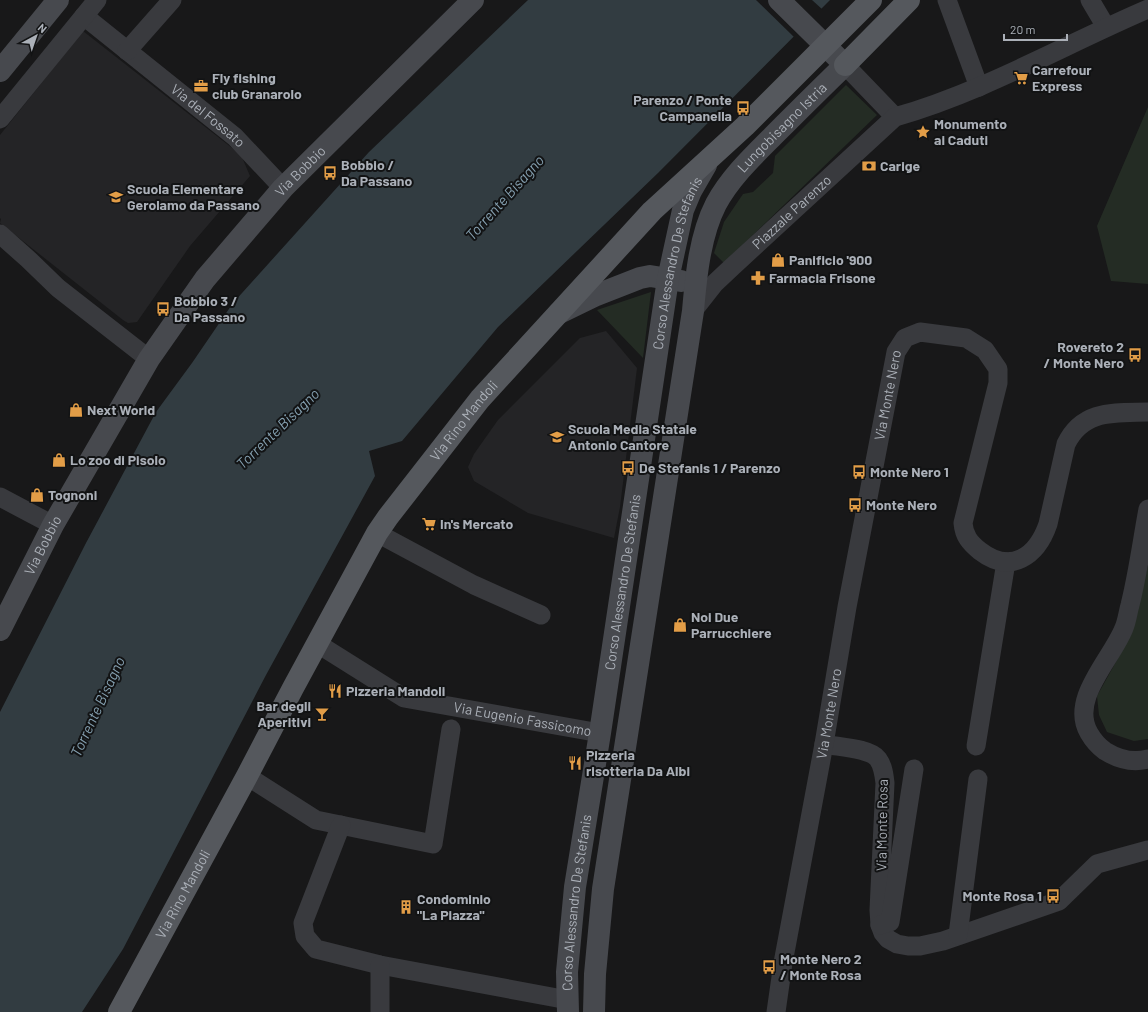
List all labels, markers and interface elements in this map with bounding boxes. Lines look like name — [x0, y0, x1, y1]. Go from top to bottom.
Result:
north arrow — [16, 16, 56, 56]
scale bar — [1004, 16, 1067, 42]
text: N — [36, 21, 50, 35]
text: 20 m — [1010, 22, 1036, 36]
place label: Carrefour Express — [1032, 61, 1092, 94]
place label: Fly fishing club Granarolo — [212, 69, 302, 102]
supermarket icon: Carrefour Express — [1013, 70, 1029, 86]
office icon: Fly fishing club Granarolo — [193, 78, 209, 94]
street label: Lungobisagno Istria — [733, 79, 830, 176]
street label: Via del Fossato — [168, 80, 249, 150]
place label: Parenzo / Ponte Campanella — [633, 91, 732, 124]
bus stop icon: Parenzo / Ponte Campanella — [735, 100, 751, 116]
place label: Monumento ai Caduti — [934, 115, 1007, 148]
place icon: Monumento ai Caduti — [915, 124, 931, 140]
street label: Via Bobbio — [271, 142, 329, 199]
water label: Torrente Bisagno — [461, 151, 547, 244]
place label: Bobbio / Da Passano — [341, 156, 412, 189]
place label: Carige — [880, 157, 921, 174]
bank icon: Carige — [861, 158, 877, 174]
bus stop icon: Bobbio / Da Passano — [322, 165, 338, 181]
street label: Piazzale Parenzo — [748, 171, 834, 252]
street label: Corso Alessandro De Stefanis — [649, 173, 706, 351]
place label: Scuola Elementare Gerolamo da Passano — [127, 180, 260, 213]
school or university icon: Scuola Elementare Gerolamo da Passano — [108, 189, 124, 205]
place label: Panificio '900 — [789, 251, 872, 268]
shop icon: Panificio '900 — [770, 252, 786, 268]
place label: Farmacia Frisone — [769, 269, 876, 286]
pharmacy icon: Farmacia Frisone — [750, 270, 766, 286]
place label: Bobbio 3 / Da Passano — [174, 292, 245, 325]
bus stop icon: Bobbio 3 / Da Passano — [155, 301, 171, 317]
place label: Rovereto 2 / Monte Nero — [1044, 338, 1124, 371]
bus stop icon: Rovereto 2 / Monte Nero — [1127, 347, 1143, 363]
street label: Via Monte Nero — [870, 348, 904, 442]
street label: Via Rino Mandoli — [426, 377, 501, 464]
water label: Torrente Bisagno — [232, 384, 323, 472]
place label: Next World — [87, 401, 155, 418]
shop icon: Next World — [68, 402, 84, 418]
place label: Scuola Media Statale Antonio Cantore — [568, 420, 697, 453]
school or university icon: Scuola Media Statale Antonio Cantore — [549, 429, 565, 445]
place label: Lo zoo di Pisolo — [70, 451, 166, 468]
shop icon: Lo zoo di Pisolo — [51, 452, 67, 468]
place label: De Stefanis 1 / Parenzo — [639, 459, 781, 476]
bus stop icon: De Stefanis 1 / Parenzo — [620, 460, 636, 476]
place label: Monte Nero 1 — [870, 463, 949, 480]
bus stop icon: Monte Nero 1 — [851, 464, 867, 480]
place label: Tognoni — [48, 486, 97, 503]
shop icon: Tognoni — [29, 487, 45, 503]
street label: Corso Alessandro De Stefanis — [601, 493, 644, 671]
place label: Monte Nero — [866, 496, 937, 513]
bus stop icon: Monte Nero — [847, 497, 863, 513]
street label: Via Bobbio — [20, 512, 65, 578]
place label: In's Mercato — [440, 515, 513, 532]
supermarket icon: In's Mercato — [421, 516, 437, 532]
place label: Noi Due Parrucchiere — [691, 608, 772, 641]
shop icon: Noi Due Parrucchiere — [672, 617, 688, 633]
water label: Torrente Bisagno — [66, 654, 128, 759]
street label: Via Monte Nero — [812, 667, 845, 760]
place label: Pizzeria Mandoli — [346, 682, 445, 699]
restaurant icon: Pizzeria Mandoli — [327, 683, 343, 699]
place label: Bar degli Aperitivi — [256, 697, 311, 730]
street label: Via Eugenio Fassicomo — [452, 698, 593, 739]
bar icon: Bar degli Aperitivi — [314, 706, 330, 722]
place label: Pizzeria risotteria Da Albi — [586, 746, 690, 779]
restaurant icon: Pizzeria risotteria Da Albi — [567, 755, 583, 771]
street label: Via Monte Rosa — [872, 779, 891, 871]
street label: Corso Alessandro De Stefanis — [558, 813, 595, 991]
street label: Via Rino Mandoli — [151, 847, 213, 941]
place label: Monte Rosa 1 — [962, 887, 1042, 904]
bus stop icon: Monte Rosa 1 — [1045, 888, 1061, 904]
place label: Condominio "La Piazza" — [417, 890, 491, 923]
building icon: Condominio "La Piazza" — [398, 899, 414, 915]
place label: Monte Nero 2 / Monte Rosa — [780, 950, 862, 983]
bus stop icon: Monte Nero 2 / Monte Rosa — [761, 959, 777, 975]

